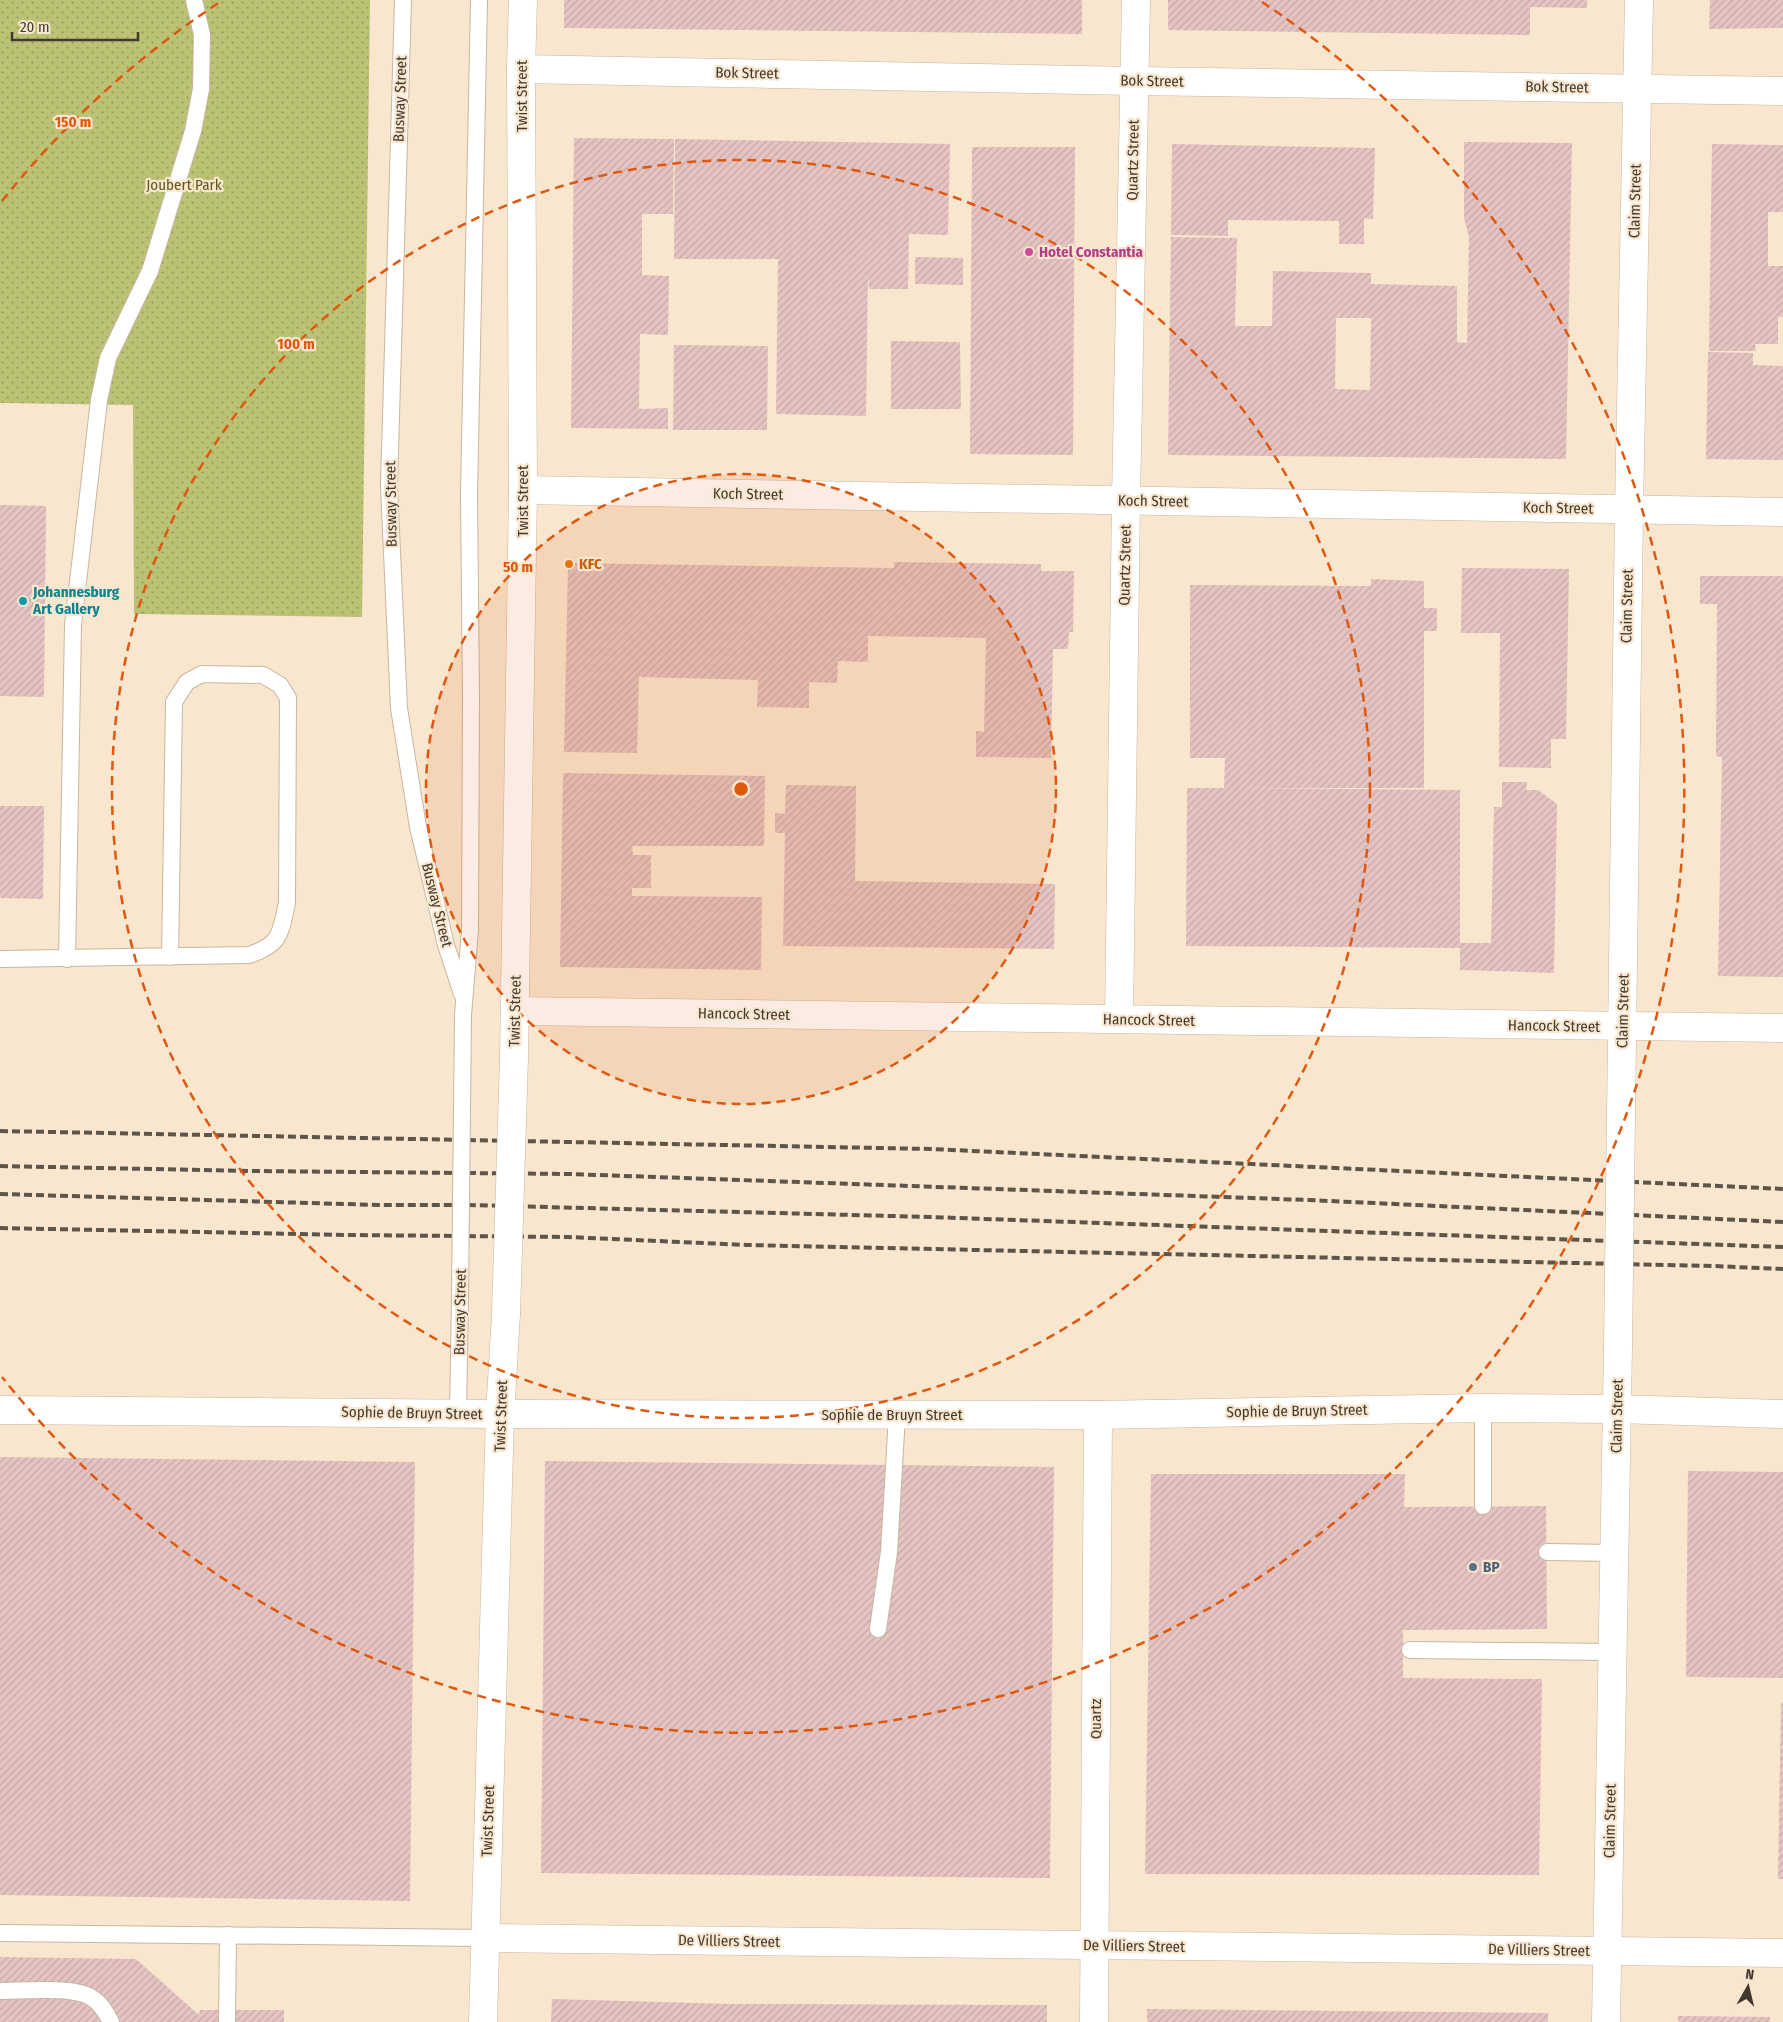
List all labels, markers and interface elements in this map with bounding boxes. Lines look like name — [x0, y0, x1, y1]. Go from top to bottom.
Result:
scale bar — [12, 10, 139, 42]
text: 20 m — [20, 18, 50, 36]
street label: Busway Street — [390, 56, 411, 142]
street label: Twist Street — [513, 60, 531, 132]
street label: Bok Street — [715, 63, 779, 83]
street label: Bok Street — [1120, 71, 1184, 91]
street label: Bok Street — [1525, 77, 1589, 97]
text: 150 m — [55, 113, 91, 131]
street label: Quartz Street — [1123, 119, 1143, 201]
street label: Claim Street — [1625, 164, 1645, 238]
park label: Joubert Park — [146, 176, 222, 194]
place label: Hotel Constantia — [1039, 243, 1143, 261]
marker: Hotel Constantia — [1023, 246, 1035, 258]
text: 100 m — [277, 335, 315, 353]
street label: Busway Street — [381, 461, 401, 547]
street label: Twist Street — [514, 465, 532, 537]
street label: Koch Street — [713, 484, 783, 504]
street label: Koch Street — [1118, 491, 1188, 511]
street label: Koch Street — [1523, 498, 1593, 518]
street label: Quartz Street — [1115, 524, 1135, 606]
place label: KFC — [579, 555, 602, 573]
text: 50 m — [503, 558, 533, 576]
marker: KFC — [563, 558, 575, 570]
street label: Claim Street — [1617, 569, 1637, 643]
place label: Johannesburg Art Gallery — [32, 583, 120, 618]
marker: Johannesburg Art Gallery — [17, 595, 29, 607]
centre of rings — [732, 780, 750, 798]
street label: Busway Street — [418, 861, 456, 949]
street label: Claim Street — [1613, 974, 1633, 1048]
street label: Twist Street — [505, 975, 525, 1047]
street label: Hancock Street — [698, 1004, 790, 1024]
street label: Hancock Street — [1103, 1010, 1195, 1030]
street label: Hancock Street — [1508, 1016, 1600, 1036]
street label: Busway Street — [450, 1269, 470, 1355]
street label: Claim Street — [1607, 1379, 1627, 1453]
street label: Twist Street — [491, 1380, 511, 1452]
street label: Sophie de Bruyn Street — [1226, 1401, 1368, 1421]
street label: Sophie de Bruyn Street — [341, 1403, 483, 1423]
street label: Sophie de Bruyn Street — [821, 1406, 963, 1424]
place label: BP — [1483, 1558, 1500, 1576]
marker: BP — [1467, 1561, 1479, 1573]
street label: Quartz — [1087, 1699, 1105, 1739]
street label: Claim Street — [1600, 1784, 1620, 1858]
street label: Twist Street — [478, 1785, 498, 1857]
street label: De Villiers Street — [678, 1931, 780, 1951]
street label: De Villiers Street — [1083, 1936, 1185, 1956]
street label: De Villiers Street — [1488, 1940, 1590, 1960]
north arrow — [1723, 1962, 1773, 2012]
text: N — [1744, 1966, 1755, 1984]

